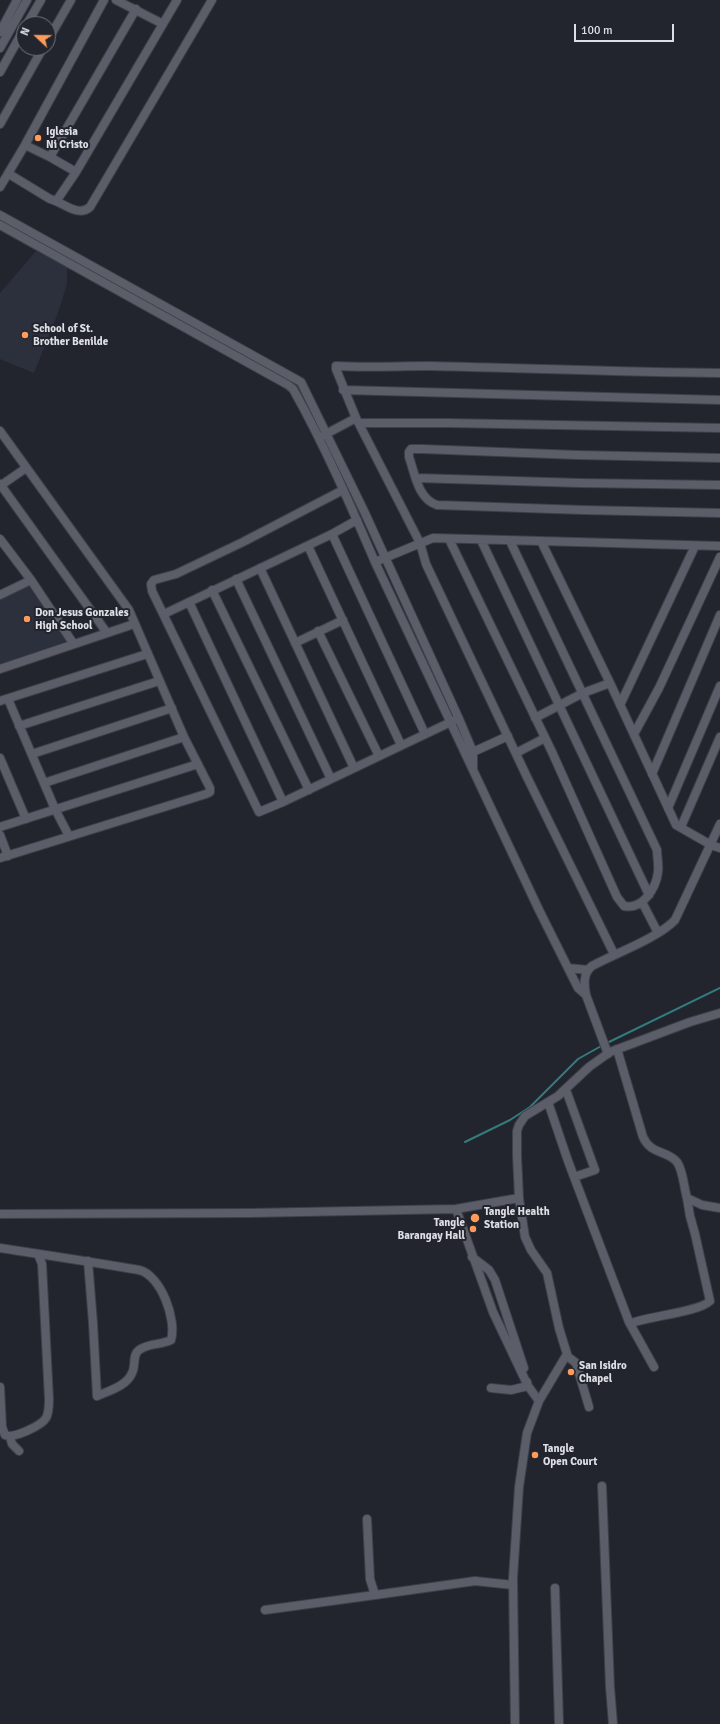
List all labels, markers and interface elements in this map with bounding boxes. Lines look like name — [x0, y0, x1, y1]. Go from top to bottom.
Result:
north arrow — [16, 16, 56, 56]
scale bar — [576, 16, 676, 42]
text: 100 m — [581, 23, 613, 38]
text: N — [18, 26, 33, 38]
place label: Iglesia Ni Cristo — [46, 125, 89, 151]
marker: Iglesia Ni Cristo — [33, 133, 43, 143]
place label: School of St. Brother Benilde — [33, 322, 108, 348]
marker: School of St. Brother Benilde — [20, 330, 30, 340]
place label: Don Jesus Gonzales High School — [35, 606, 129, 632]
marker: Don Jesus Gonzales High School — [22, 614, 32, 624]
place label: Tangle Health Station — [484, 1205, 550, 1231]
marker: Tangle Health Station — [469, 1212, 481, 1224]
place label: Tangle Barangay Hall — [397, 1216, 465, 1242]
marker: Tangle Barangay Hall — [468, 1224, 478, 1234]
place label: San Isidro Chapel — [579, 1359, 627, 1385]
marker: San Isidro Chapel — [566, 1367, 576, 1377]
place label: Tangle Open Court — [543, 1442, 597, 1468]
marker: Tangle Open Court — [530, 1450, 540, 1460]

